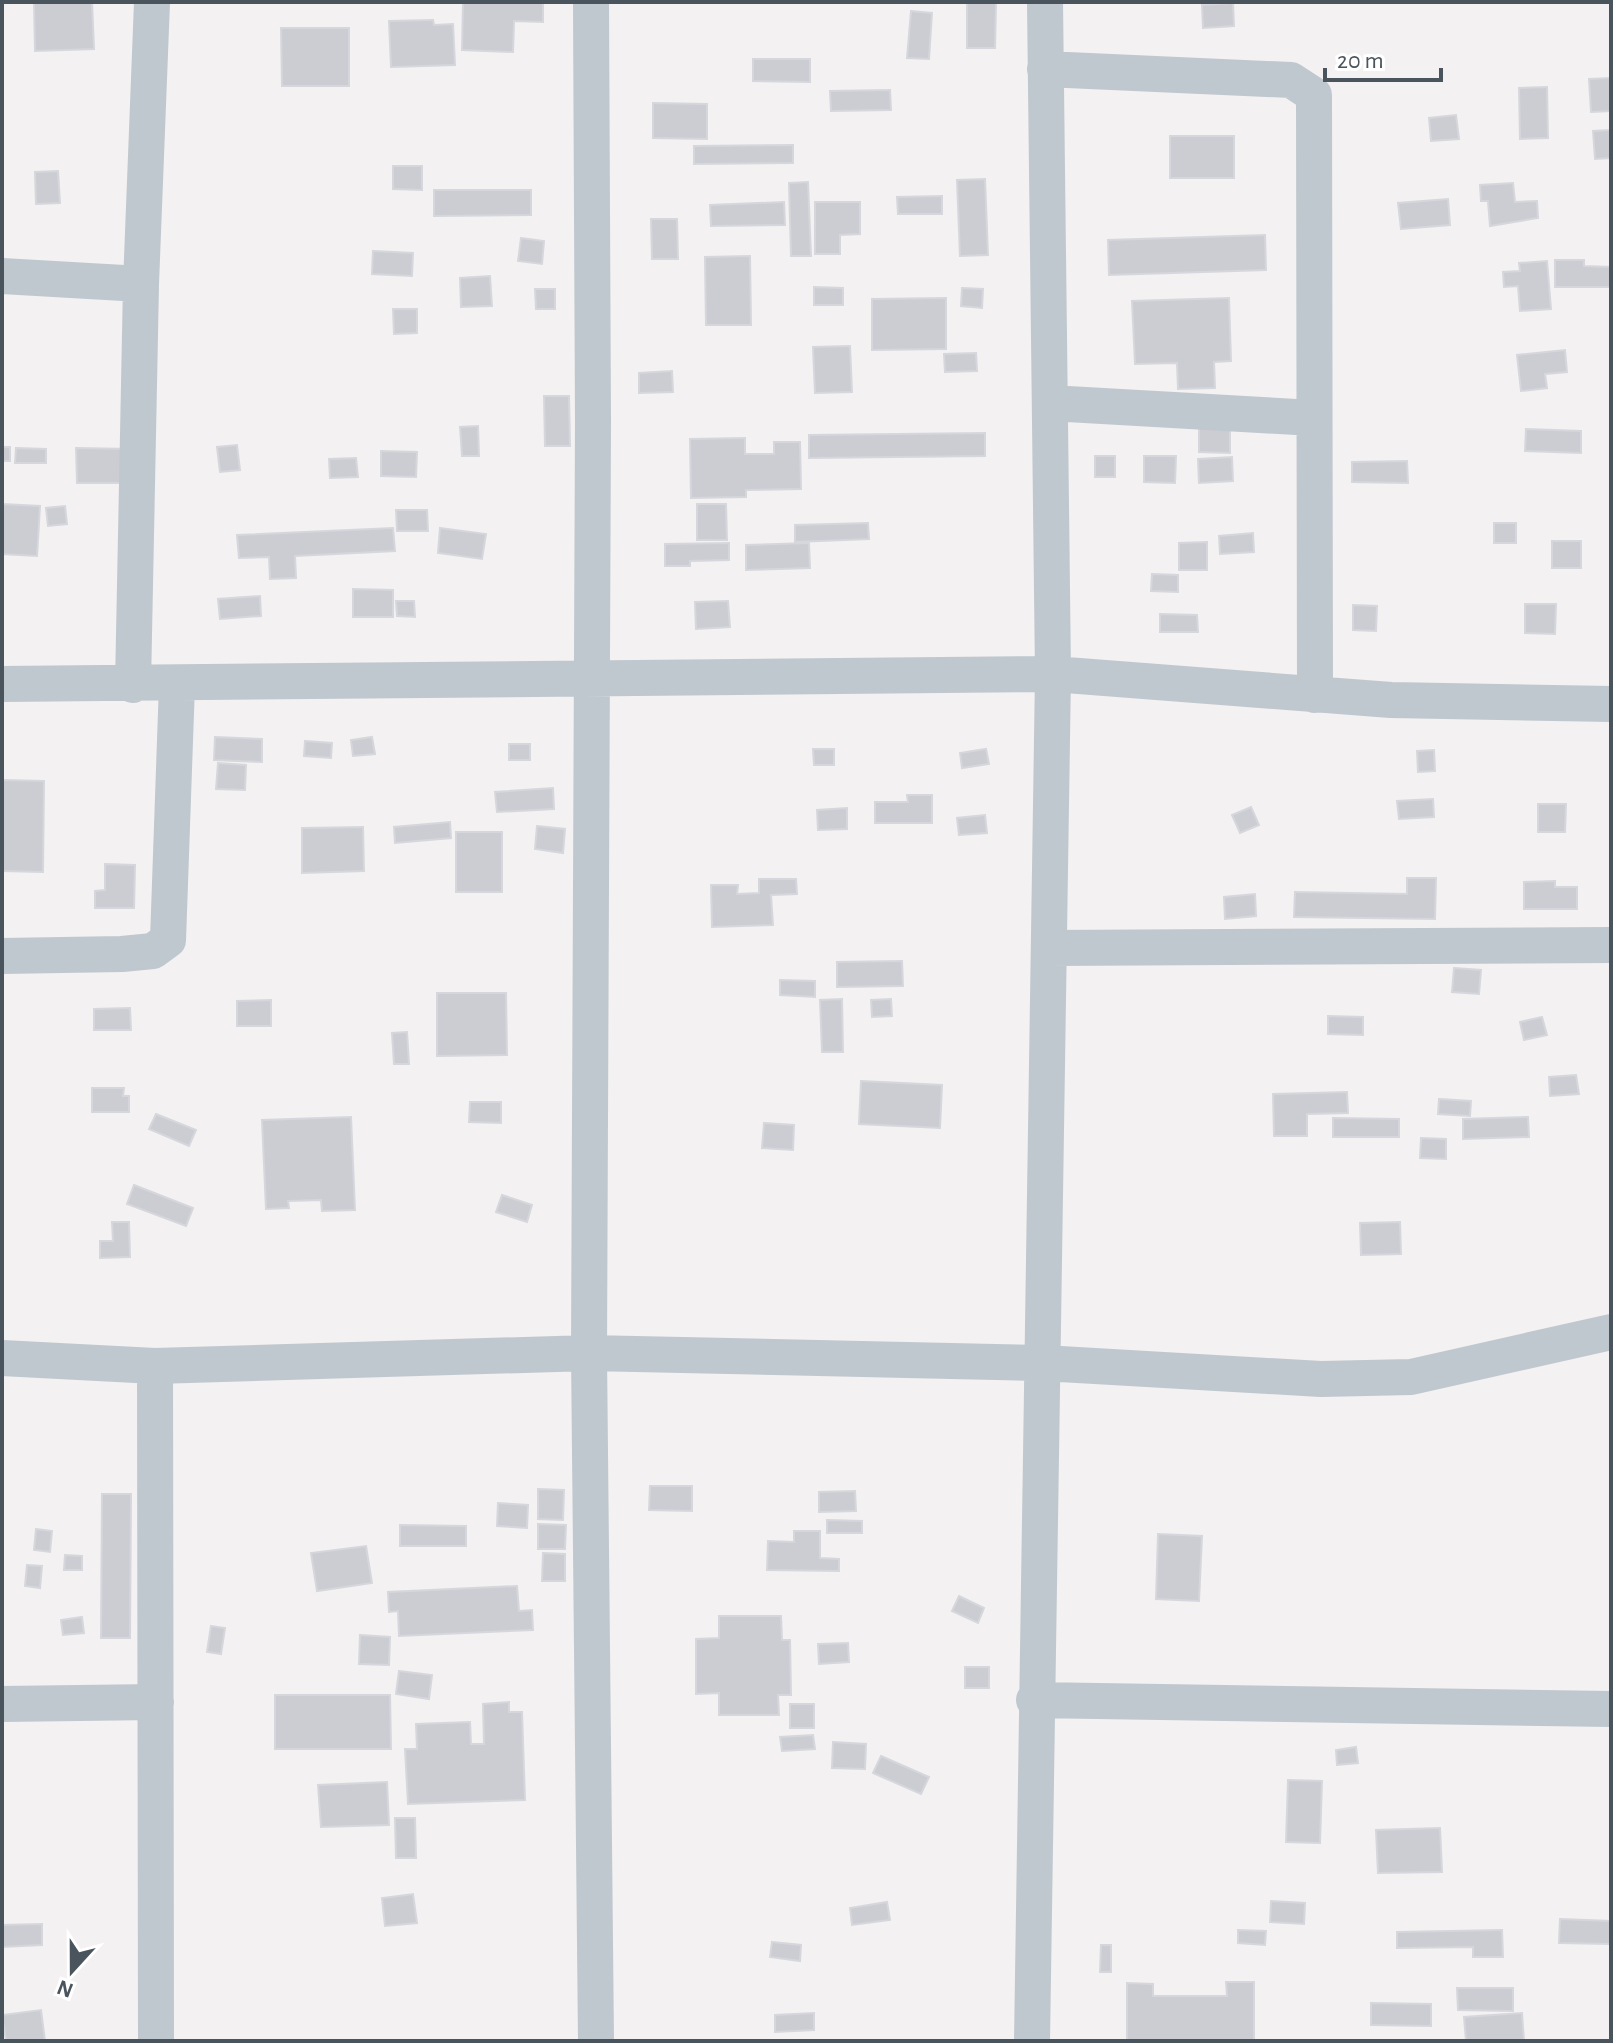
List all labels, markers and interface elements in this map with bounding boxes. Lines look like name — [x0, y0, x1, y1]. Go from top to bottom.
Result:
scale bar — [1325, 32, 1441, 82]
text: 20 m — [1337, 49, 1384, 73]
north arrow — [32, 1931, 112, 2011]
text: N — [54, 1976, 76, 2002]

